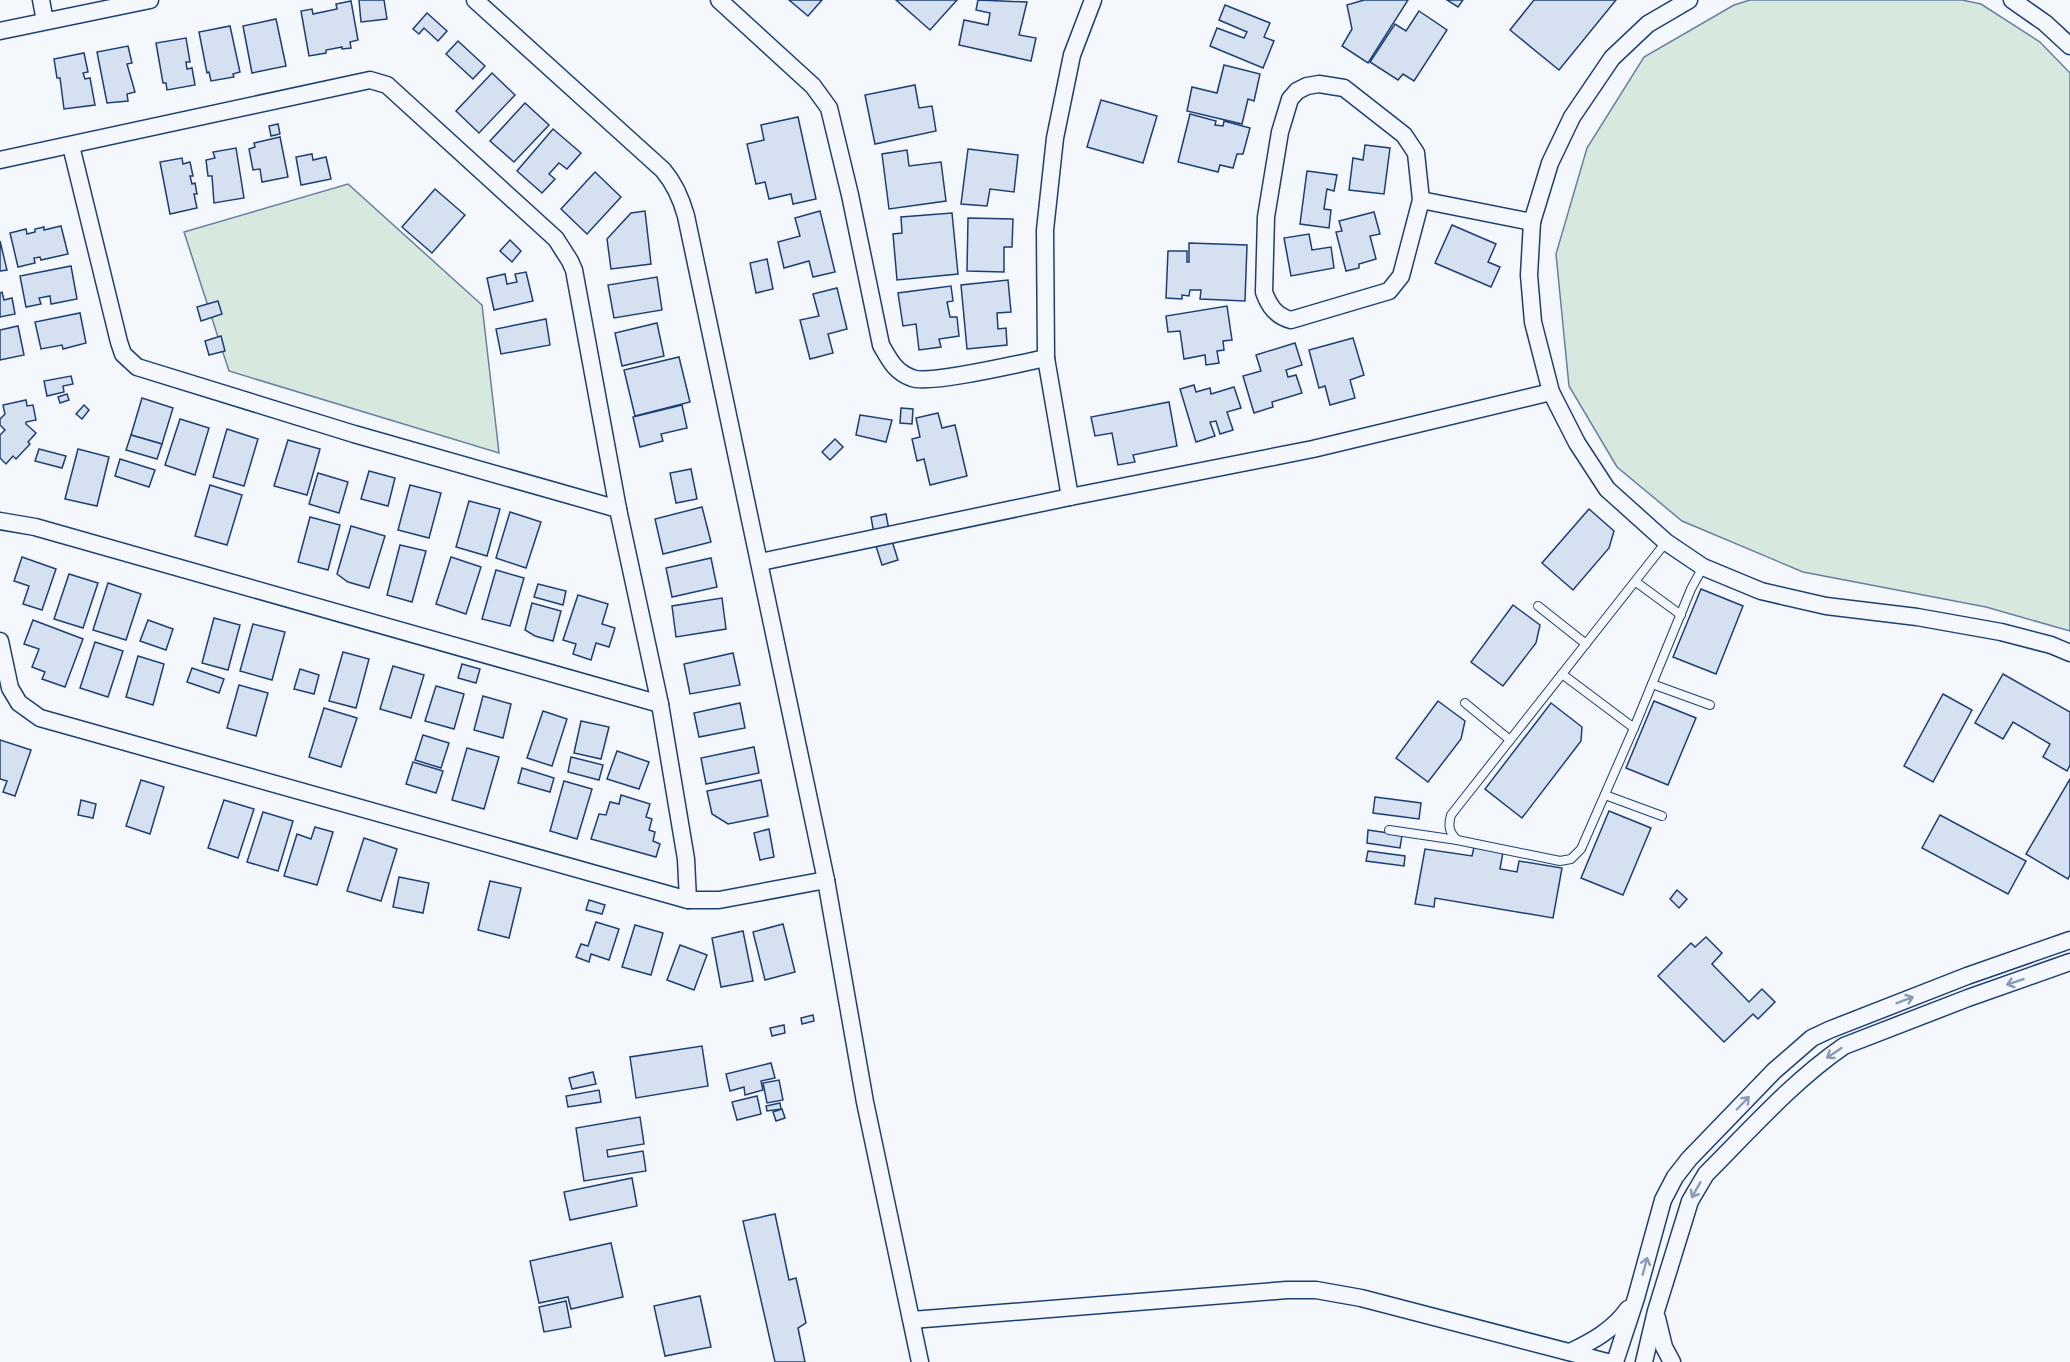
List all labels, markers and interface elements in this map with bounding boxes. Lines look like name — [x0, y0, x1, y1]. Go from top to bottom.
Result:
one-way arrow — [2006, 977, 2025, 988]
one-way arrow — [1895, 994, 1913, 1005]
one-way arrow — [1826, 1047, 1842, 1059]
one-way arrow — [1736, 1095, 1750, 1110]
one-way arrow — [1690, 1181, 1702, 1198]
one-way arrow — [1640, 1257, 1651, 1276]

